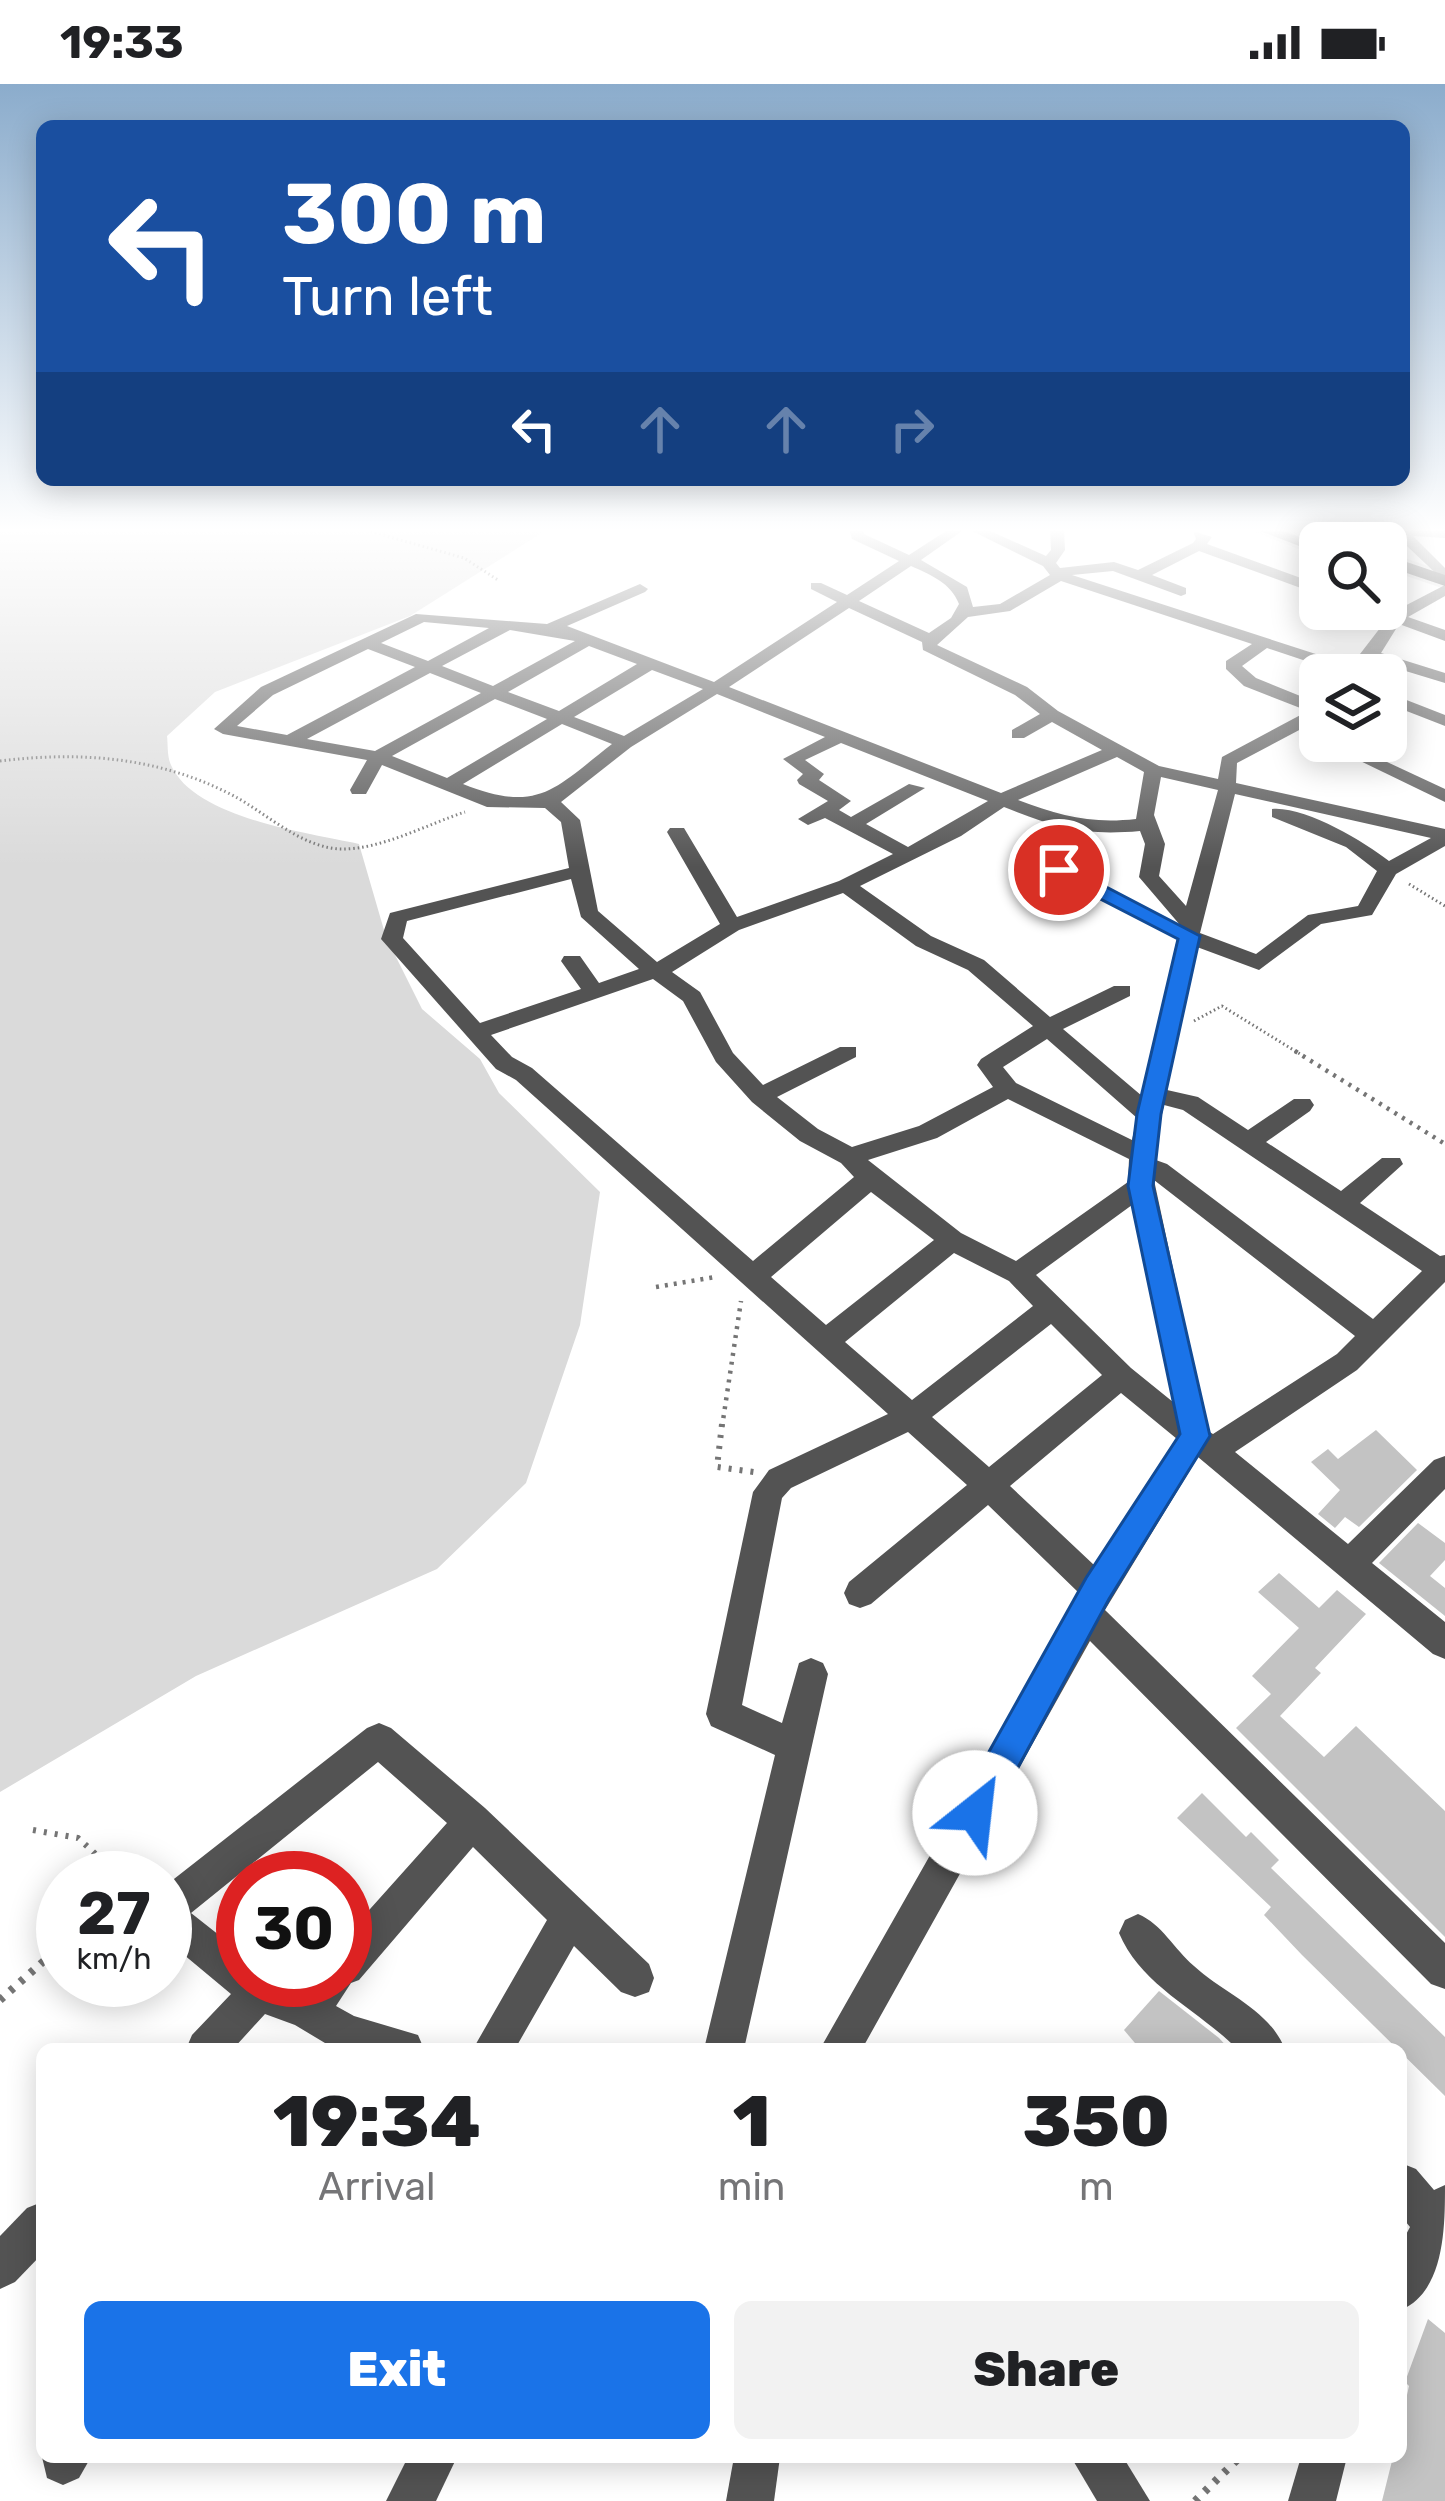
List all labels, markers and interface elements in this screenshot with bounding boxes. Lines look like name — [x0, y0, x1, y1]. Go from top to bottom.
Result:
text: 19:33 — [60, 16, 184, 69]
text: 300 m — [282, 164, 546, 264]
icon: left — [84, 168, 240, 324]
text: Turn left — [282, 265, 493, 329]
icon: left — [501, 396, 567, 462]
icon: ahead — [627, 396, 693, 462]
icon: ahead — [753, 396, 819, 462]
icon: right — [879, 396, 945, 462]
map controls — [1299, 522, 1407, 762]
button: search — [1299, 522, 1407, 630]
button: layers — [1299, 654, 1407, 762]
pin — [1008, 819, 1110, 921]
icon: arrive — [1026, 837, 1092, 903]
position arrow — [912, 1750, 1038, 1876]
speed limit sign: 30 — [216, 1851, 372, 2007]
text: 27 — [77, 1878, 151, 1949]
text: km/h — [77, 1941, 151, 1977]
text: 19:34 — [273, 2079, 481, 2164]
text: 1 — [733, 2079, 771, 2164]
text: 350 — [1022, 2079, 1170, 2164]
text: Arrival — [318, 2164, 435, 2210]
text: min — [718, 2164, 786, 2210]
text: m — [1079, 2164, 1114, 2210]
button: Exit — [84, 2301, 710, 2439]
button: Share — [734, 2301, 1359, 2439]

